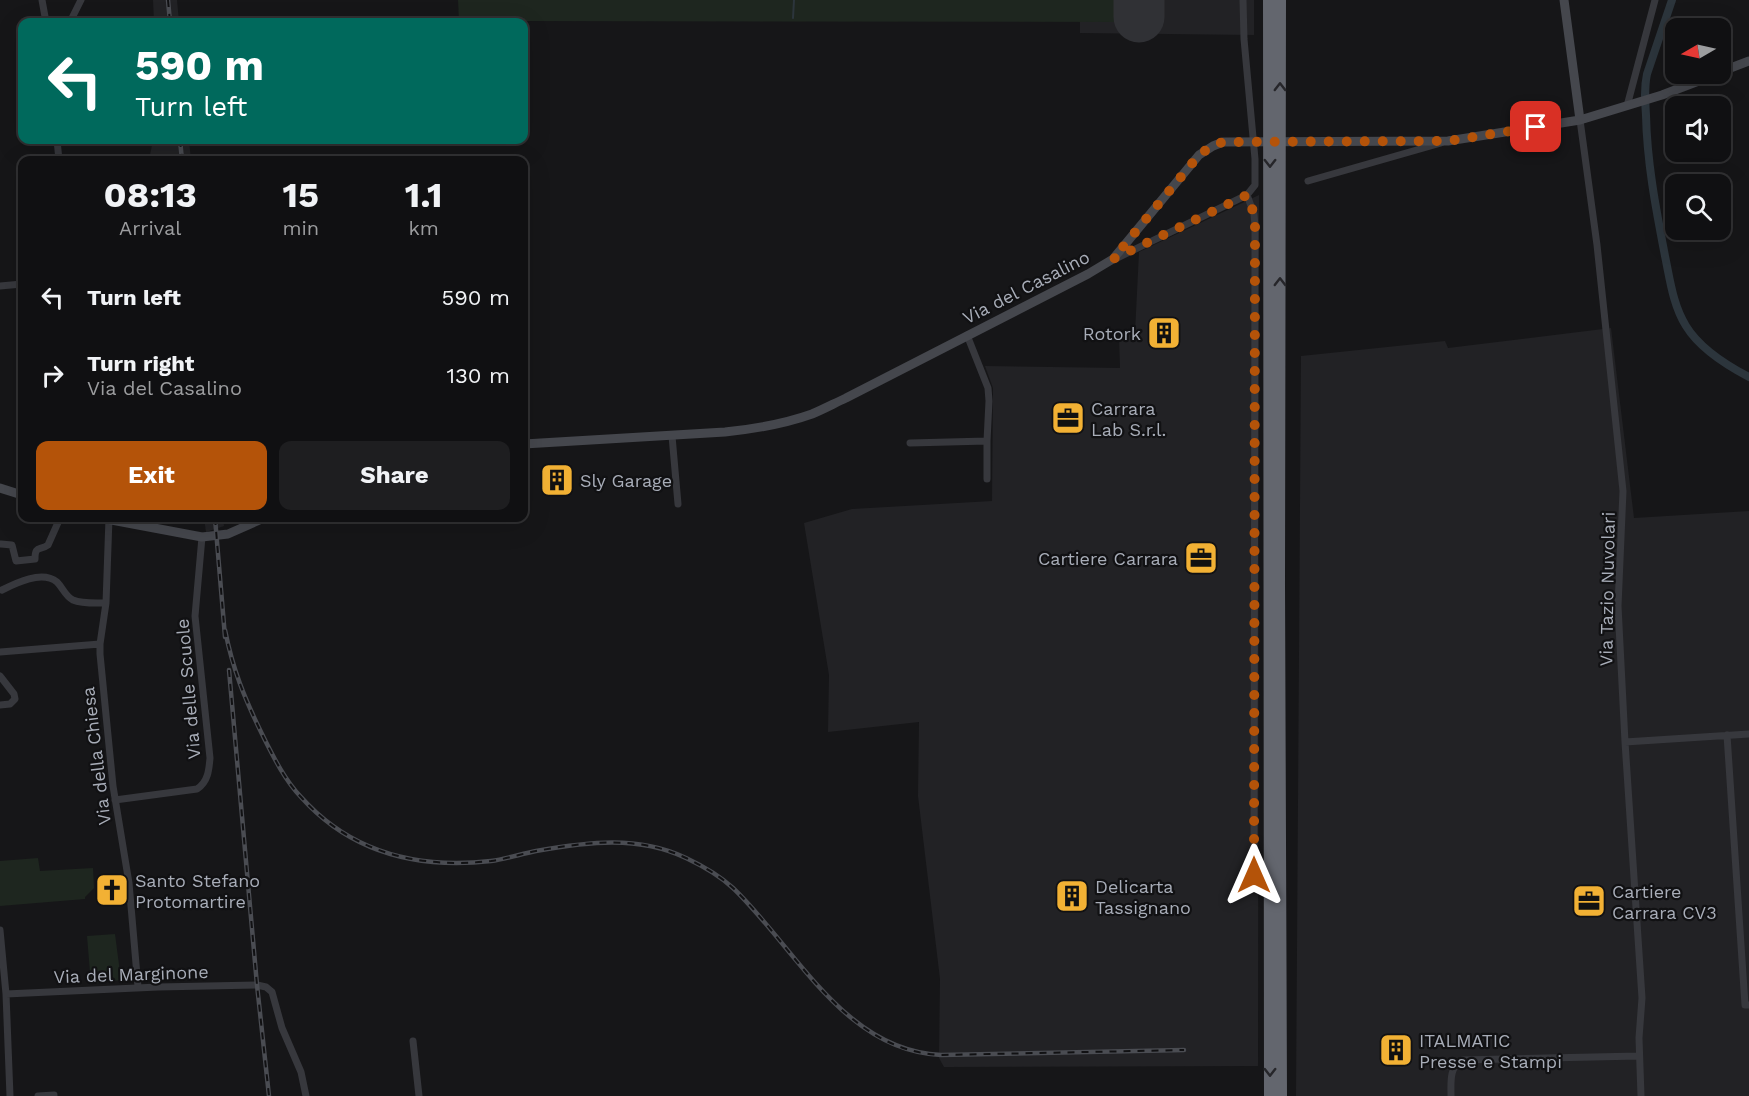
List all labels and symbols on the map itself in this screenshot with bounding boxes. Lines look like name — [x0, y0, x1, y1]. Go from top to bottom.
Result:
north arrow — [1665, 18, 1731, 84]
one-way arrow — [1274, 82, 1286, 91]
pin — [1510, 101, 1561, 152]
one-way arrow — [1264, 159, 1276, 168]
street label: Via del Casalino — [959, 246, 1093, 328]
one-way arrow — [1274, 277, 1286, 286]
building icon: Rotork — [1146, 315, 1182, 351]
place label: Rotork — [1083, 323, 1141, 344]
place label: Carrara Lab S.r.l. — [1091, 398, 1166, 440]
office icon: Carrara Lab S.r.l. — [1050, 400, 1086, 436]
building icon: Sly Garage — [539, 462, 575, 498]
place label: Sly Garage — [580, 470, 672, 491]
street label: Via Tazio Nuvolari — [1595, 512, 1619, 666]
office icon: Cartiere Carrara — [1183, 540, 1219, 576]
place label: Cartiere Carrara — [1038, 548, 1178, 569]
street label: Via delle Scuole — [171, 618, 205, 760]
street label: Via della Chiesa — [77, 686, 115, 826]
position arrow — [1222, 843, 1286, 907]
place label: Santo Stefano Protomartire — [135, 870, 260, 912]
church icon: Santo Stefano Protomartire — [94, 872, 130, 908]
place label: Delicarta Tassignano — [1095, 876, 1191, 918]
building icon: Delicarta Tassignano — [1054, 878, 1090, 914]
place label: Cartiere Carrara CV3 — [1612, 881, 1717, 923]
office icon: Cartiere Carrara CV3 — [1571, 883, 1607, 919]
street label: Via del Marginone — [53, 961, 209, 987]
place label: ITALMATIC Presse e Stampi — [1419, 1030, 1562, 1072]
building icon: ITALMATIC Presse e Stampi — [1378, 1032, 1414, 1068]
one-way arrow — [1264, 1068, 1276, 1077]

